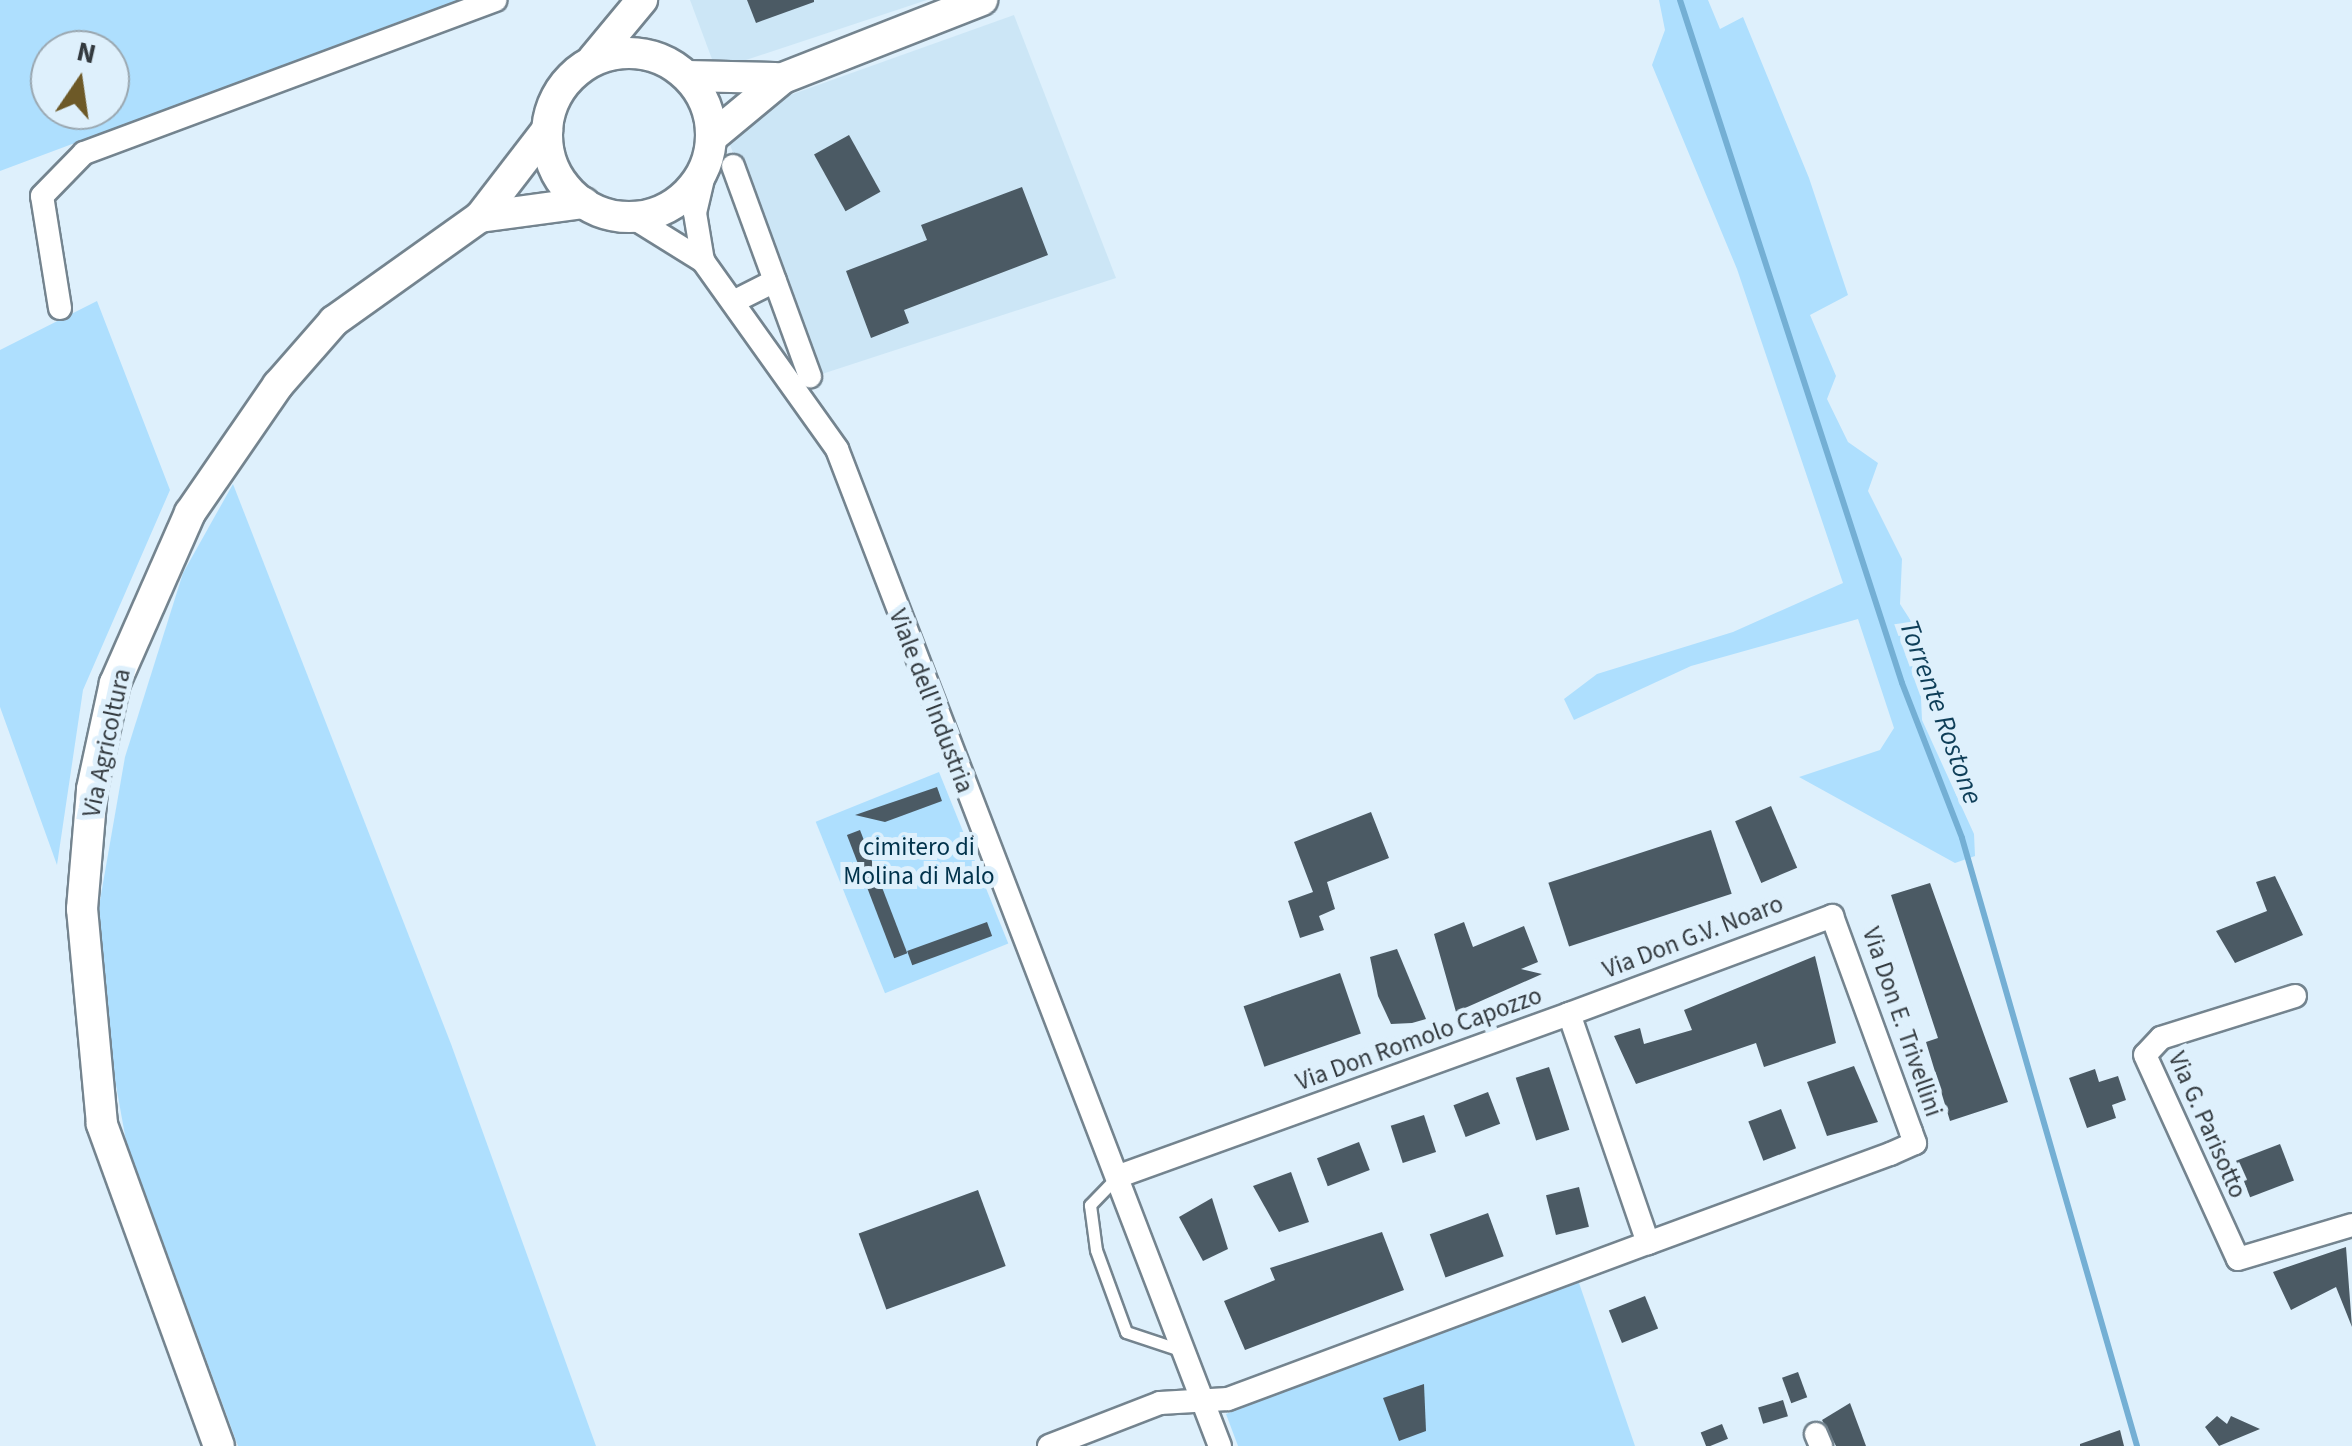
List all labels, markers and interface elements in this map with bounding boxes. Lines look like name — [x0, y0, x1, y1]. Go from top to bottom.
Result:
north arrow — [30, 30, 130, 130]
text: N — [73, 31, 100, 74]
street label: Viale dell'Industria — [882, 605, 980, 797]
water label: Torrente Rostone — [1892, 615, 1990, 809]
street label: Via Agricoltura — [77, 666, 137, 820]
park label: cimitero di Molina di Malo — [843, 833, 995, 892]
street label: Via Don G.V. Noaro — [1599, 889, 1787, 985]
street label: Via Don E. Trivellini — [1856, 923, 1948, 1121]
street label: Via Don Romolo Capozzo — [1292, 981, 1546, 1097]
street label: Via G. Parisotto — [2161, 1047, 2253, 1203]

